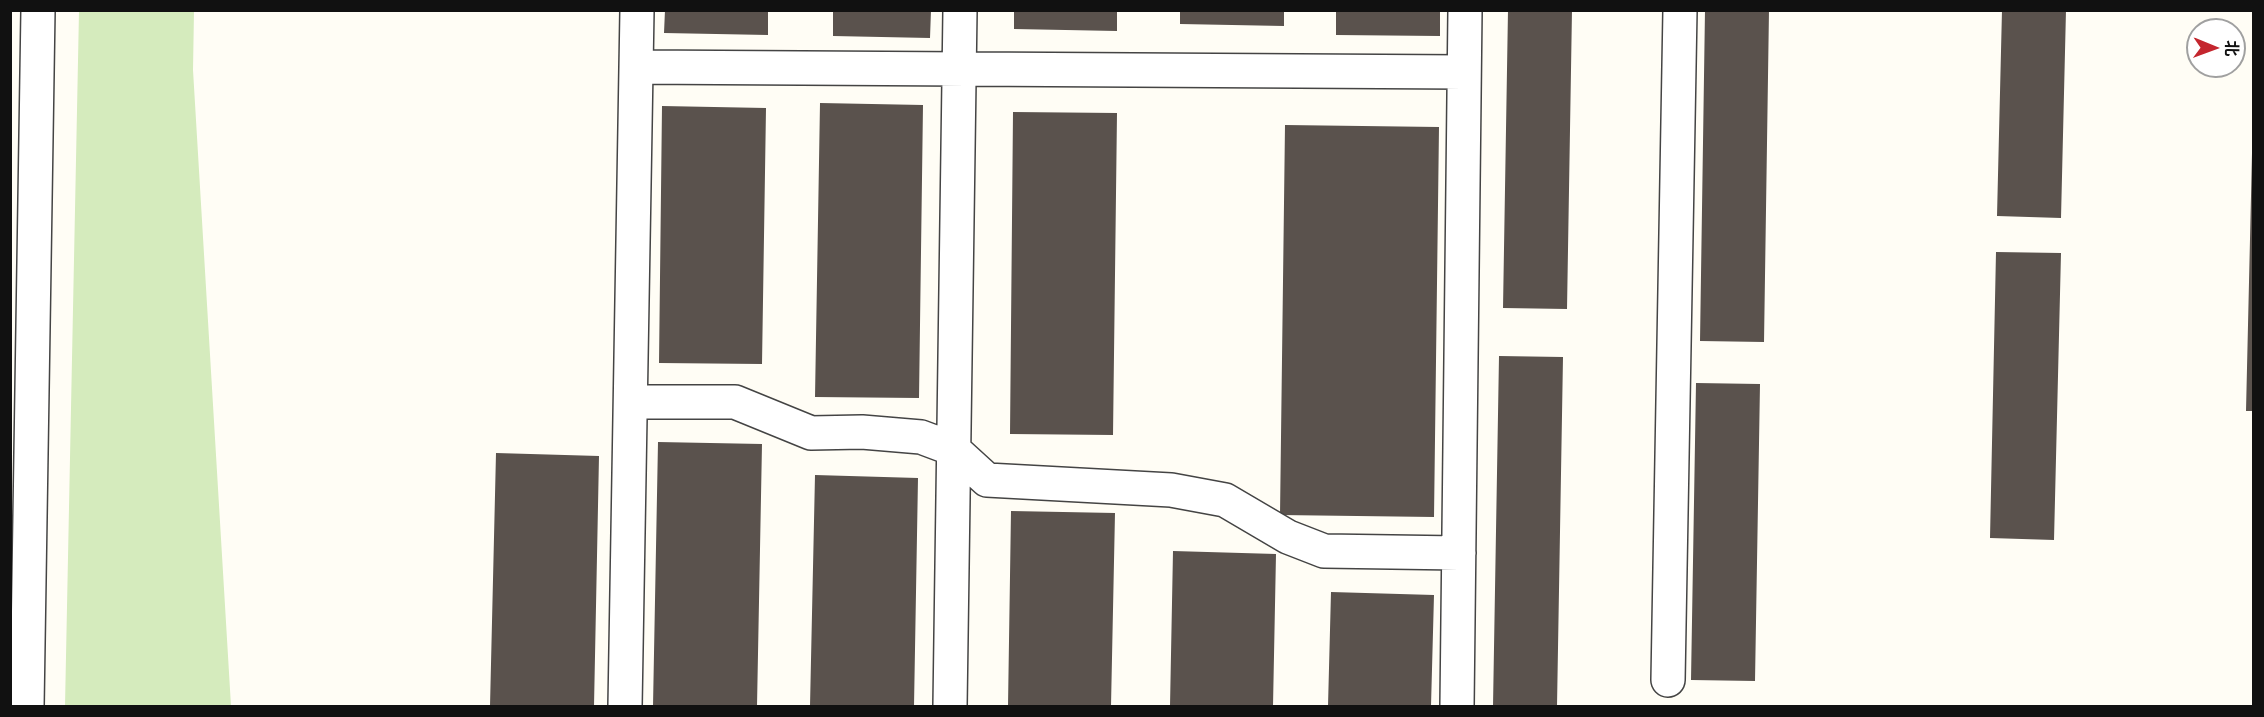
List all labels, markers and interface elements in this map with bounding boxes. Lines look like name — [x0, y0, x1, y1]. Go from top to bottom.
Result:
north arrow — [2186, 18, 2246, 78]
text: 北 — [2222, 40, 2242, 56]

